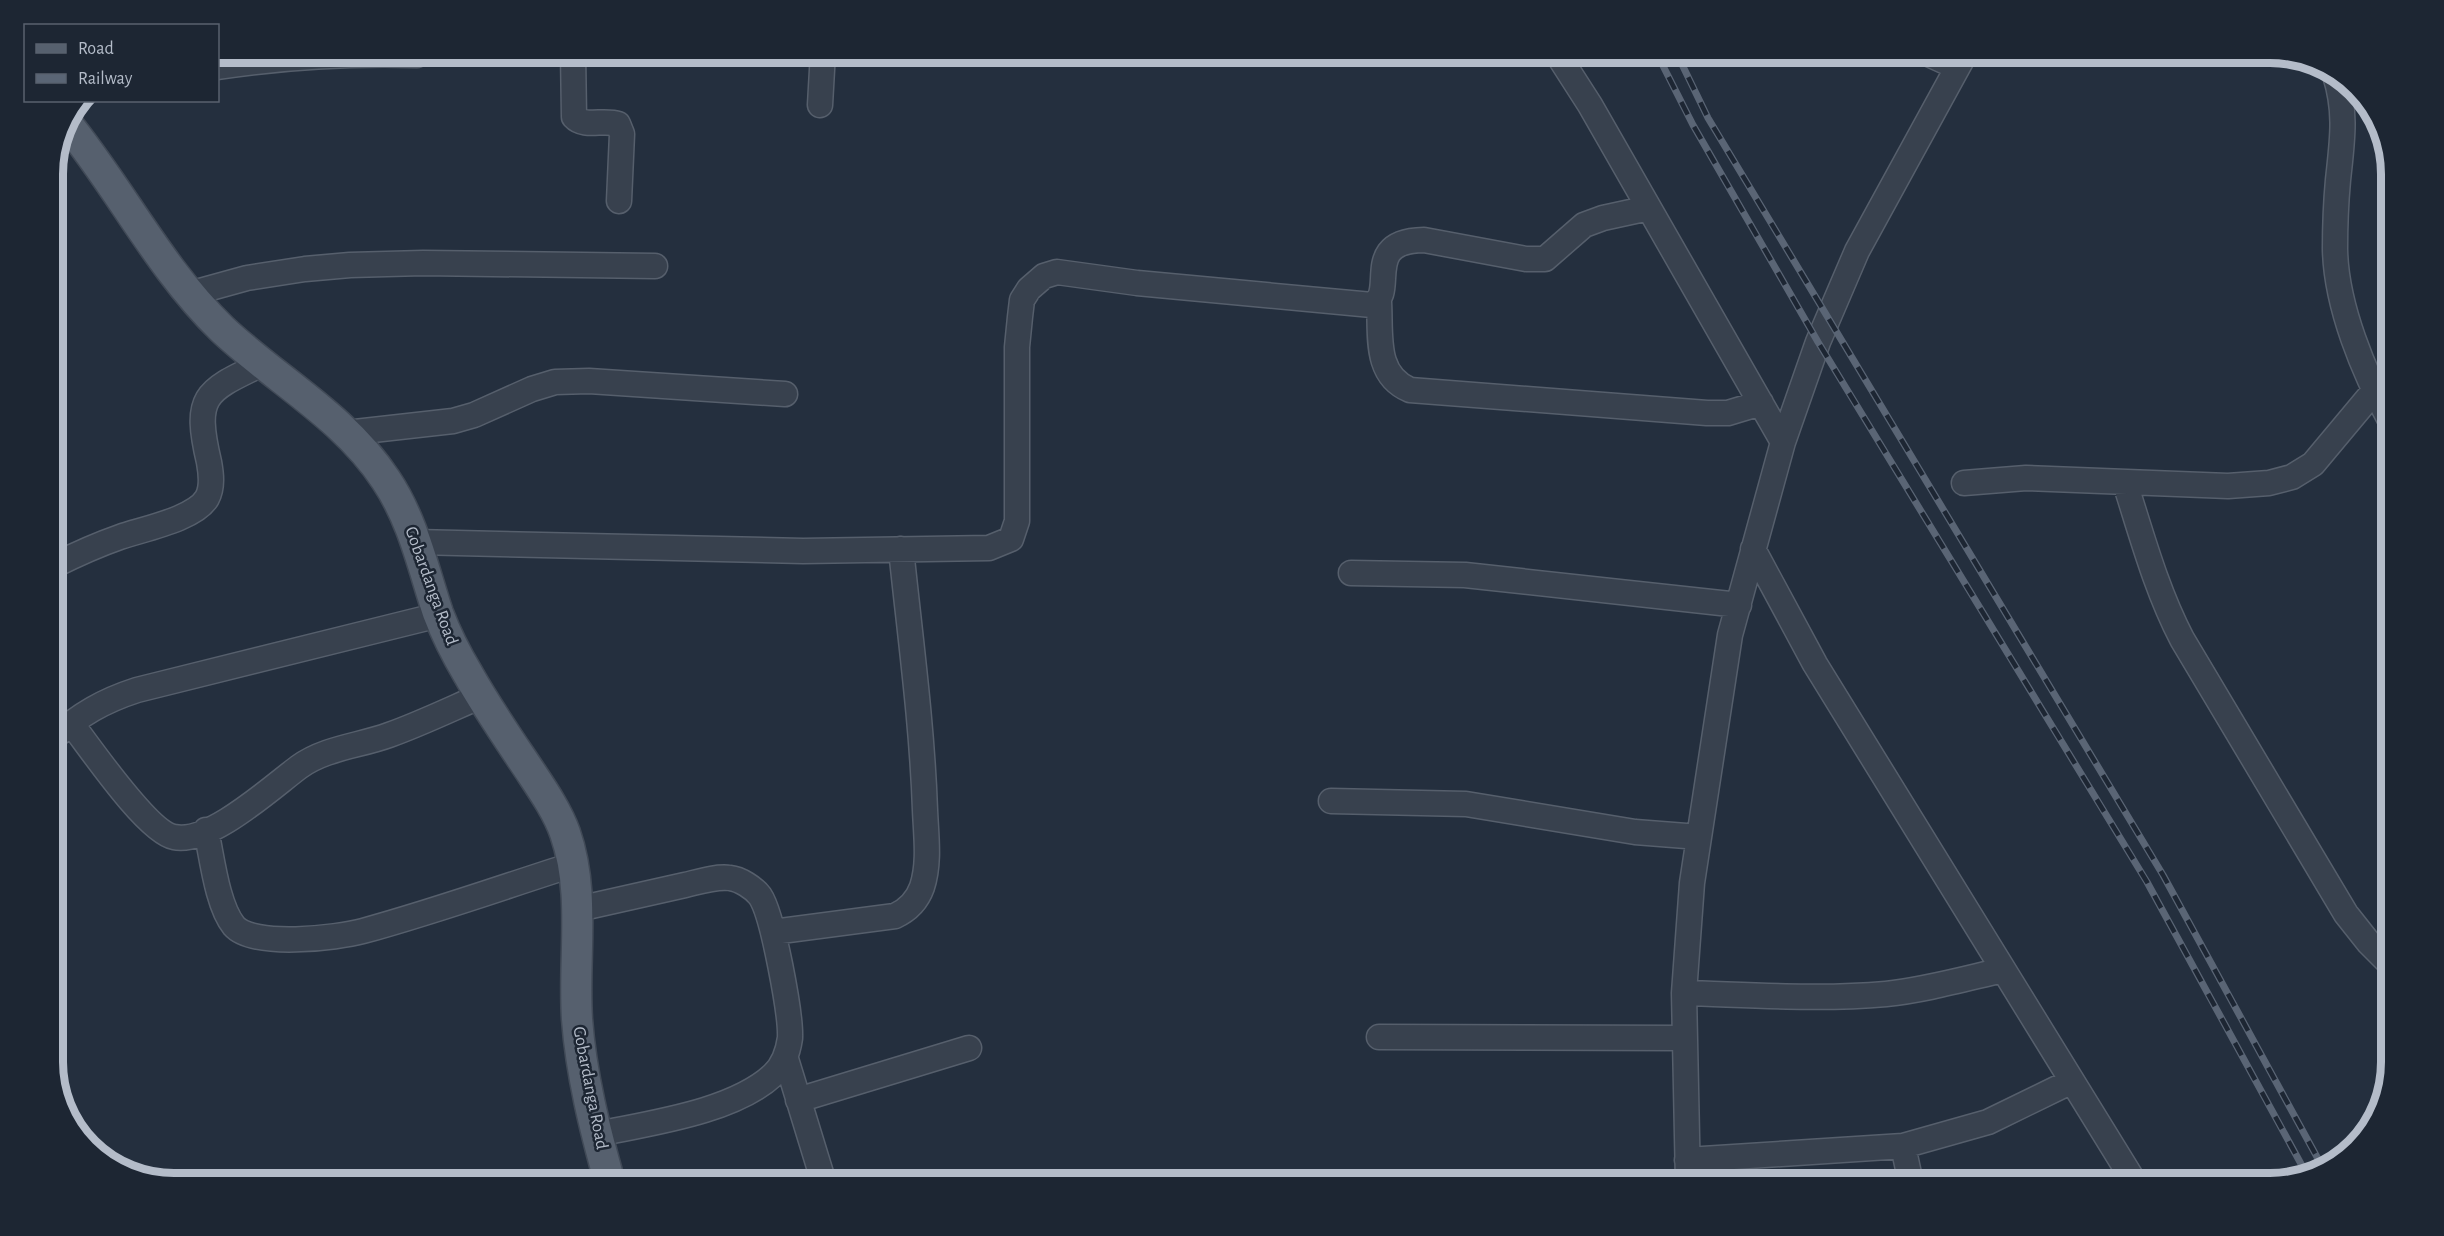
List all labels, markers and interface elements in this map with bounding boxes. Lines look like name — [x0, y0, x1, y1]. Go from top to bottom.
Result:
legend — [24, 24, 219, 102]
text: Road — [78, 40, 114, 58]
text: Railway — [78, 70, 133, 88]
street label: Gobardanga Road — [401, 524, 461, 648]
street label: Gobardanga Road — [569, 1025, 611, 1151]

